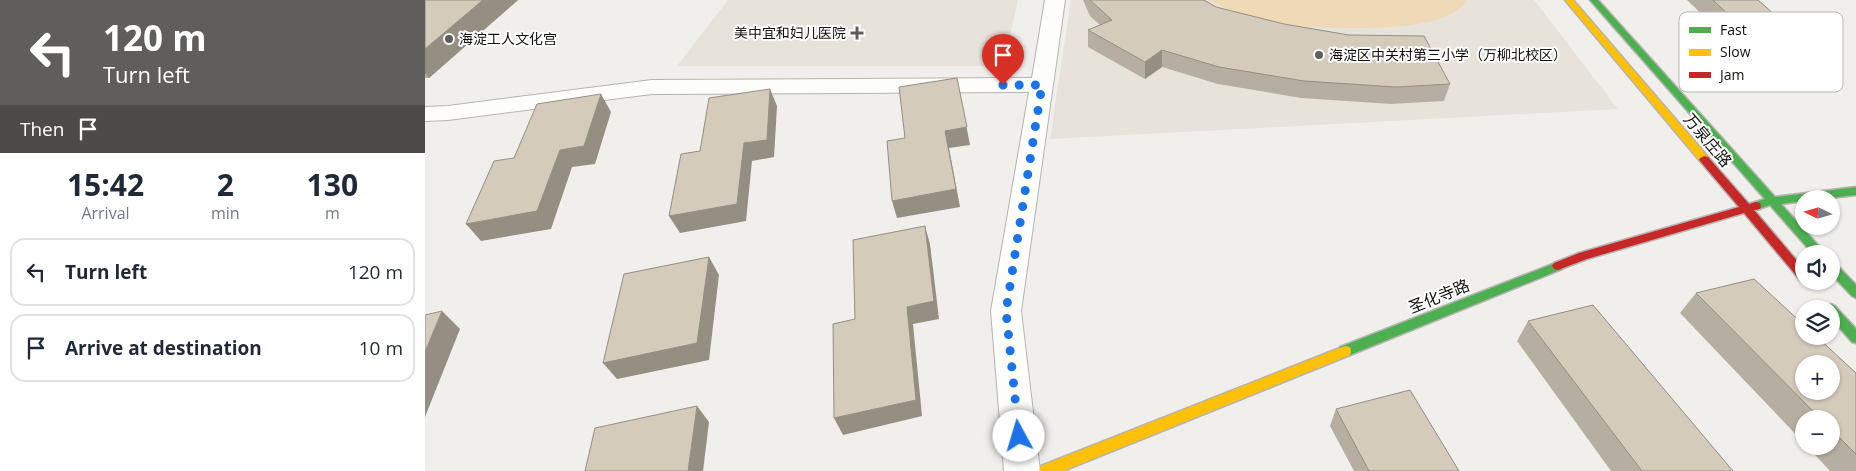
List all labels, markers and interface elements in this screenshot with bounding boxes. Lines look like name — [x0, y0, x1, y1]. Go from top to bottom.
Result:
legend — [1679, 12, 1843, 92]
text: 120 m — [103, 14, 207, 61]
icon: left — [20, 20, 85, 85]
text: Fast — [1720, 20, 1747, 39]
place label: 美中宜和妇儿医院 — [734, 23, 846, 42]
marker: 美中宜和妇儿医院 — [850, 26, 864, 40]
place label: 海淀工人文化宫 — [459, 29, 557, 48]
marker: 海淀工人文化宫 — [443, 33, 455, 45]
pin — [982, 34, 1024, 85]
icon: arrive — [989, 41, 1017, 69]
text: Slow — [1720, 42, 1751, 61]
place label: 海淀区中关村第三小学（万柳北校区） — [1329, 45, 1567, 64]
marker: 海淀区中关村第三小学（万柳北校区） — [1313, 49, 1325, 61]
text: Turn left — [103, 59, 190, 89]
text: Jam — [1718, 65, 1745, 84]
street label: 万泉庄路 — [1679, 108, 1737, 172]
icon: arrive — [74, 115, 102, 143]
text: Then — [20, 116, 64, 142]
text: 15:42 — [67, 164, 144, 205]
text: 2 — [217, 164, 234, 205]
text: 130 — [307, 164, 358, 205]
north arrow — [1795, 190, 1840, 235]
map controls — [1795, 190, 1840, 455]
text: Arrival — [81, 202, 130, 224]
text: min — [211, 202, 240, 224]
text: m — [325, 202, 340, 224]
button: sound — [1795, 245, 1840, 290]
icon: left — [22, 258, 50, 286]
text: Turn left — [65, 259, 147, 285]
text: 120 m — [348, 259, 403, 285]
street label: 圣化寺路 — [1405, 274, 1473, 318]
button: layers — [1795, 300, 1840, 345]
icon: arrive — [22, 334, 50, 362]
text: Arrive at destination — [65, 335, 262, 361]
text: 10 m — [359, 335, 403, 361]
button: + — [1795, 355, 1840, 400]
position arrow — [992, 409, 1044, 461]
button: − — [1795, 410, 1840, 455]

